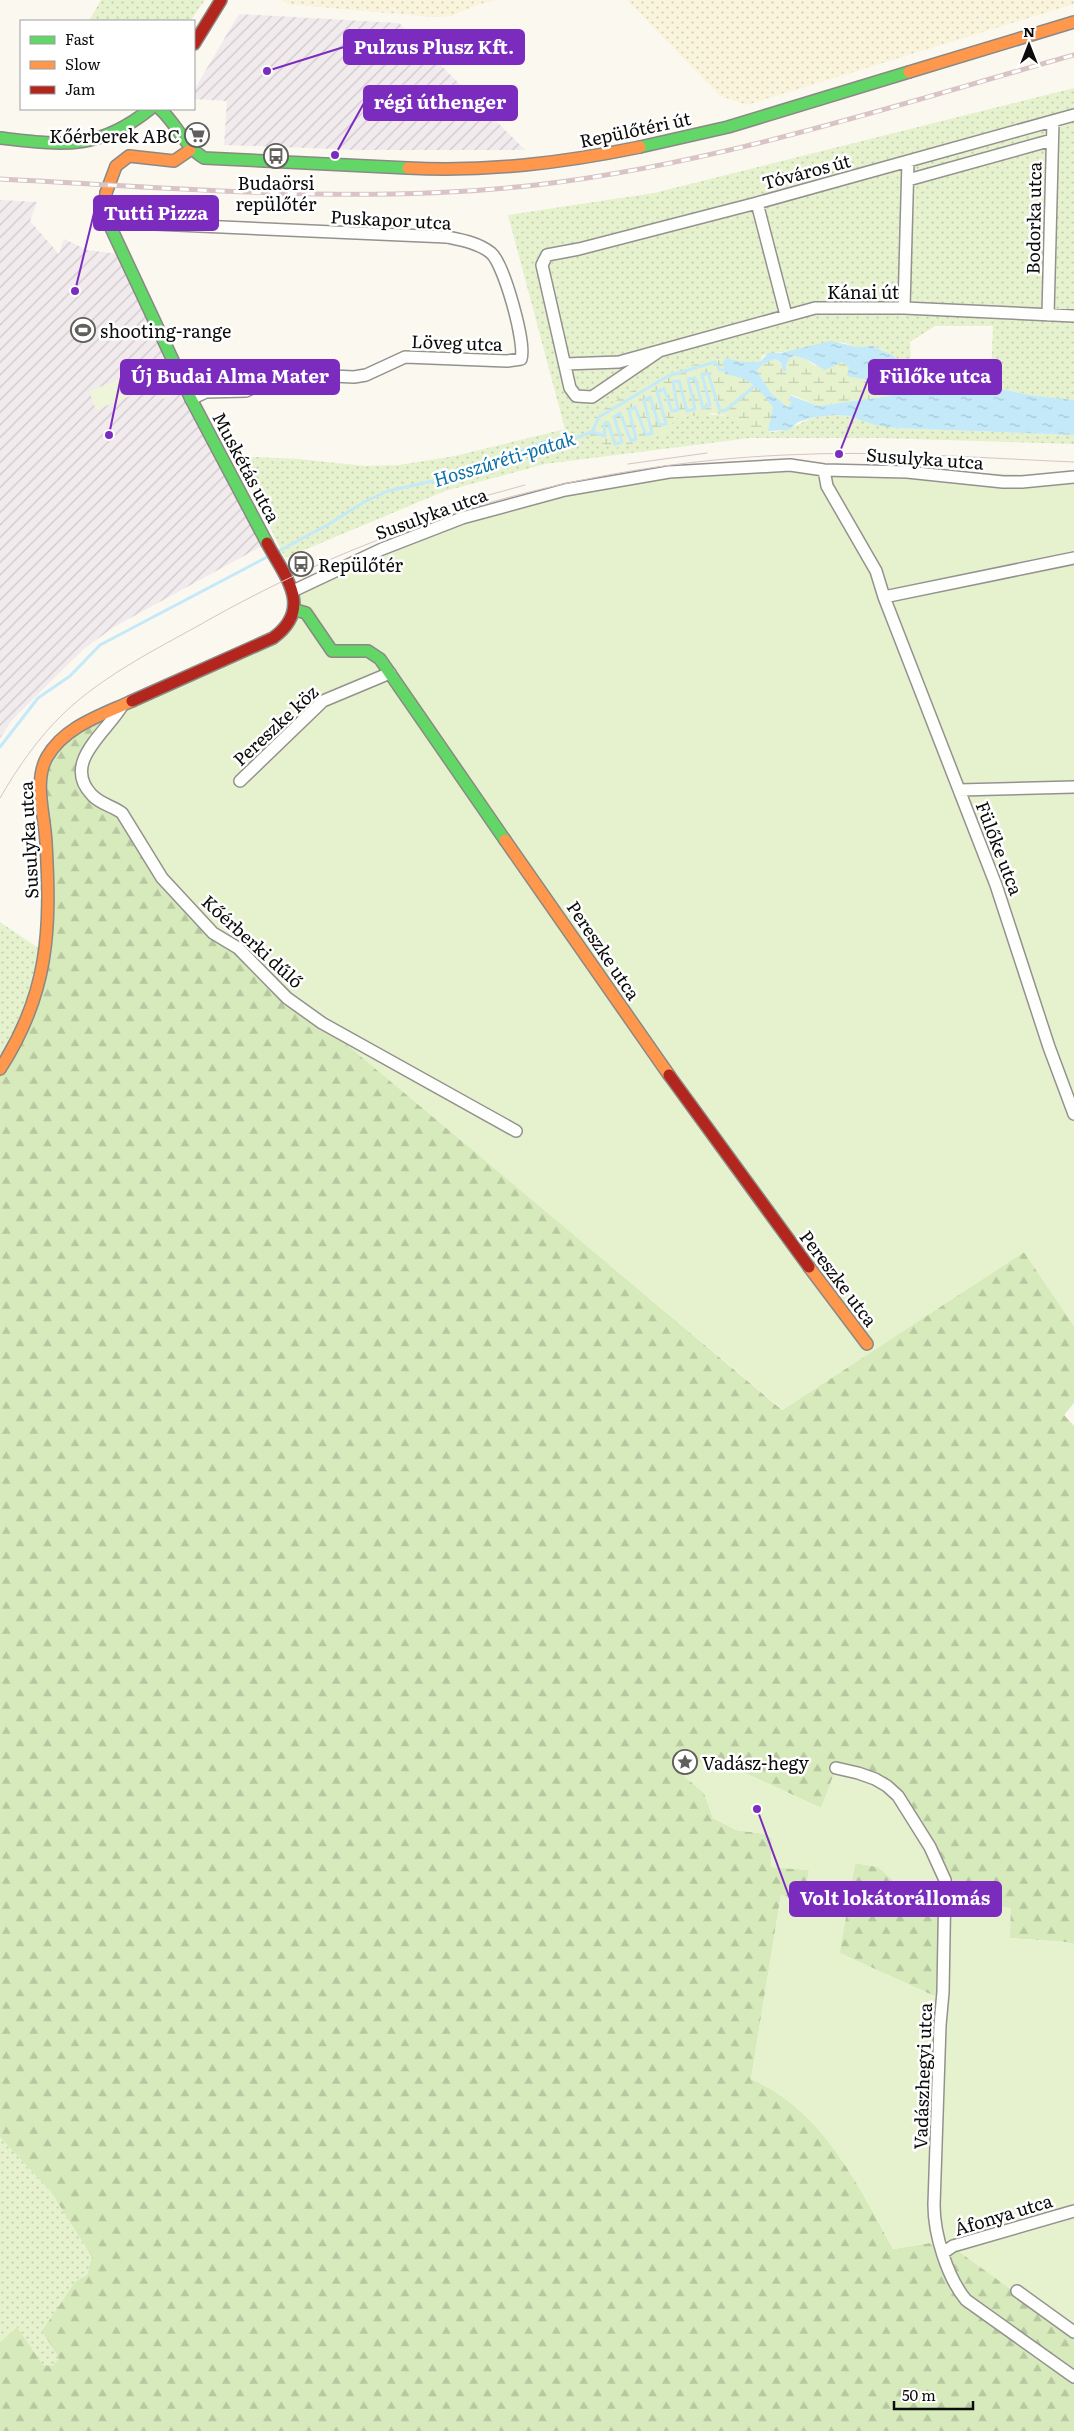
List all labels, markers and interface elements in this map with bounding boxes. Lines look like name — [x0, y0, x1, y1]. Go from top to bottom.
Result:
legend — [20, 20, 195, 110]
north arrow — [1004, 20, 1054, 70]
text: N — [1023, 21, 1035, 41]
text: Fast — [65, 27, 94, 50]
callout: Pulzus Plusz Kft. — [344, 30, 524, 64]
text: Pulzus Plusz Kft. — [354, 32, 514, 60]
text: Slow — [65, 52, 100, 75]
text: Jam — [65, 77, 96, 100]
callout: régi úthenger — [364, 86, 517, 120]
text: régi úthenger — [374, 87, 507, 115]
street label: Repülőtéri út — [577, 104, 694, 154]
place label: Kőérberek ABC — [49, 122, 180, 149]
supermarket icon: Kőérberek ABC — [184, 122, 210, 148]
bus stop icon: Budaörsi repülőtér — [263, 143, 289, 169]
street label: Tóváros út — [759, 146, 854, 196]
street label: Bodorka utca — [1019, 161, 1047, 275]
place label: Budaörsi repülőtér — [236, 169, 317, 217]
callout: Tutti Pizza — [94, 196, 218, 230]
text: Tutti Pizza — [104, 198, 208, 226]
street label: Puskapor utca — [330, 202, 453, 236]
street label: Kánai út — [827, 278, 900, 305]
sports icon: shooting-range — [70, 317, 96, 343]
place label: shooting-range — [100, 317, 231, 344]
street label: Löveg utca — [411, 327, 504, 357]
callout: Új Budai Alma Mater — [121, 360, 339, 394]
callout: Fülőke utca — [869, 360, 1001, 394]
text: Új Budai Alma Mater — [131, 361, 330, 389]
text: Fülőke utca — [879, 361, 991, 389]
street label: Muskétás utca — [207, 407, 288, 527]
water label: Hosszúréti-patak — [430, 423, 579, 493]
street label: Susulyka utca — [865, 440, 985, 476]
street label: Susulyka utca — [371, 480, 491, 546]
bus stop icon: Repülőtér — [288, 551, 314, 577]
place label: Repülőtér — [318, 551, 404, 578]
street label: Pereszke köz — [226, 678, 324, 772]
street label: Susulyka utca — [11, 780, 45, 900]
street label: Fülőke utca — [970, 797, 1030, 899]
street label: Kőérberki dűlő — [196, 888, 310, 994]
street label: Pereszke utca — [561, 895, 647, 1005]
street label: Pereszke utca — [794, 1224, 884, 1332]
place icon: Vadász-hegy — [672, 1749, 698, 1775]
place label: Vadász-hegy — [702, 1749, 810, 1776]
callout: Volt lokátorállomás — [790, 1882, 1001, 1916]
text: Volt lokátorállomás — [800, 1883, 990, 1911]
street label: Vadászhegyi utca — [906, 2002, 938, 2150]
street label: Áfonya utca — [951, 2186, 1056, 2242]
scale bar — [894, 2378, 973, 2410]
text: 50 m — [902, 2383, 936, 2406]

